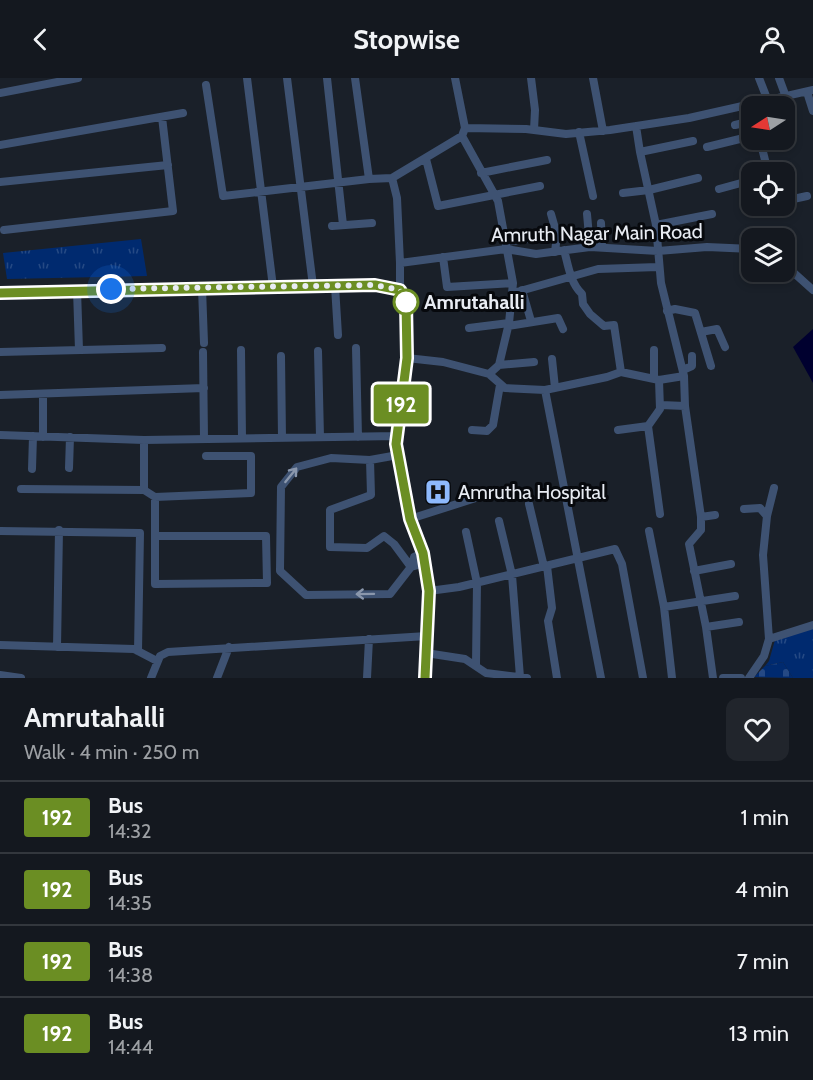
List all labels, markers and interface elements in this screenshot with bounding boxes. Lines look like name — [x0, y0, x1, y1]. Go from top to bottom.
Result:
icon: back — [24, 23, 57, 56]
text: Stopwise — [353, 23, 460, 56]
icon: person — [756, 23, 789, 56]
north arrow — [741, 96, 795, 150]
map controls — [741, 96, 795, 282]
button: locate — [741, 162, 795, 216]
street label: Amruth Nagar Main Road — [491, 219, 703, 247]
button: layers — [741, 228, 795, 282]
your location — [96, 274, 126, 304]
marker: Amrutahalli — [393, 289, 419, 315]
place label: Amrutahalli — [424, 290, 525, 314]
line badge: 192 — [366, 384, 436, 424]
text: 192 — [386, 392, 416, 417]
one-way arrow — [285, 467, 298, 483]
hospital icon: Amrutha Hospital — [423, 477, 453, 507]
place label: Amrutha Hospital — [458, 480, 606, 504]
one-way arrow — [356, 589, 376, 600]
button: heart — [726, 698, 789, 761]
text: Amrutahalli — [24, 700, 165, 734]
text: Walk · 4 min · 250 m — [24, 740, 199, 764]
text: Bus — [108, 792, 143, 819]
text: 1 min — [741, 804, 789, 831]
text: 192 — [42, 805, 72, 830]
text: 14:32 — [108, 819, 152, 843]
text: Bus — [108, 864, 143, 891]
text: 4 min — [735, 876, 789, 903]
text: 192 — [42, 877, 72, 902]
text: 14:35 — [108, 891, 152, 915]
text: Bus — [108, 936, 143, 963]
text: 7 min — [737, 948, 789, 975]
text: 192 — [42, 949, 72, 974]
text: 14:38 — [108, 963, 153, 987]
text: Bus — [108, 1008, 143, 1035]
text: 13 min — [729, 1020, 789, 1047]
text: 192 — [42, 1021, 72, 1046]
text: 14:44 — [108, 1035, 153, 1059]

